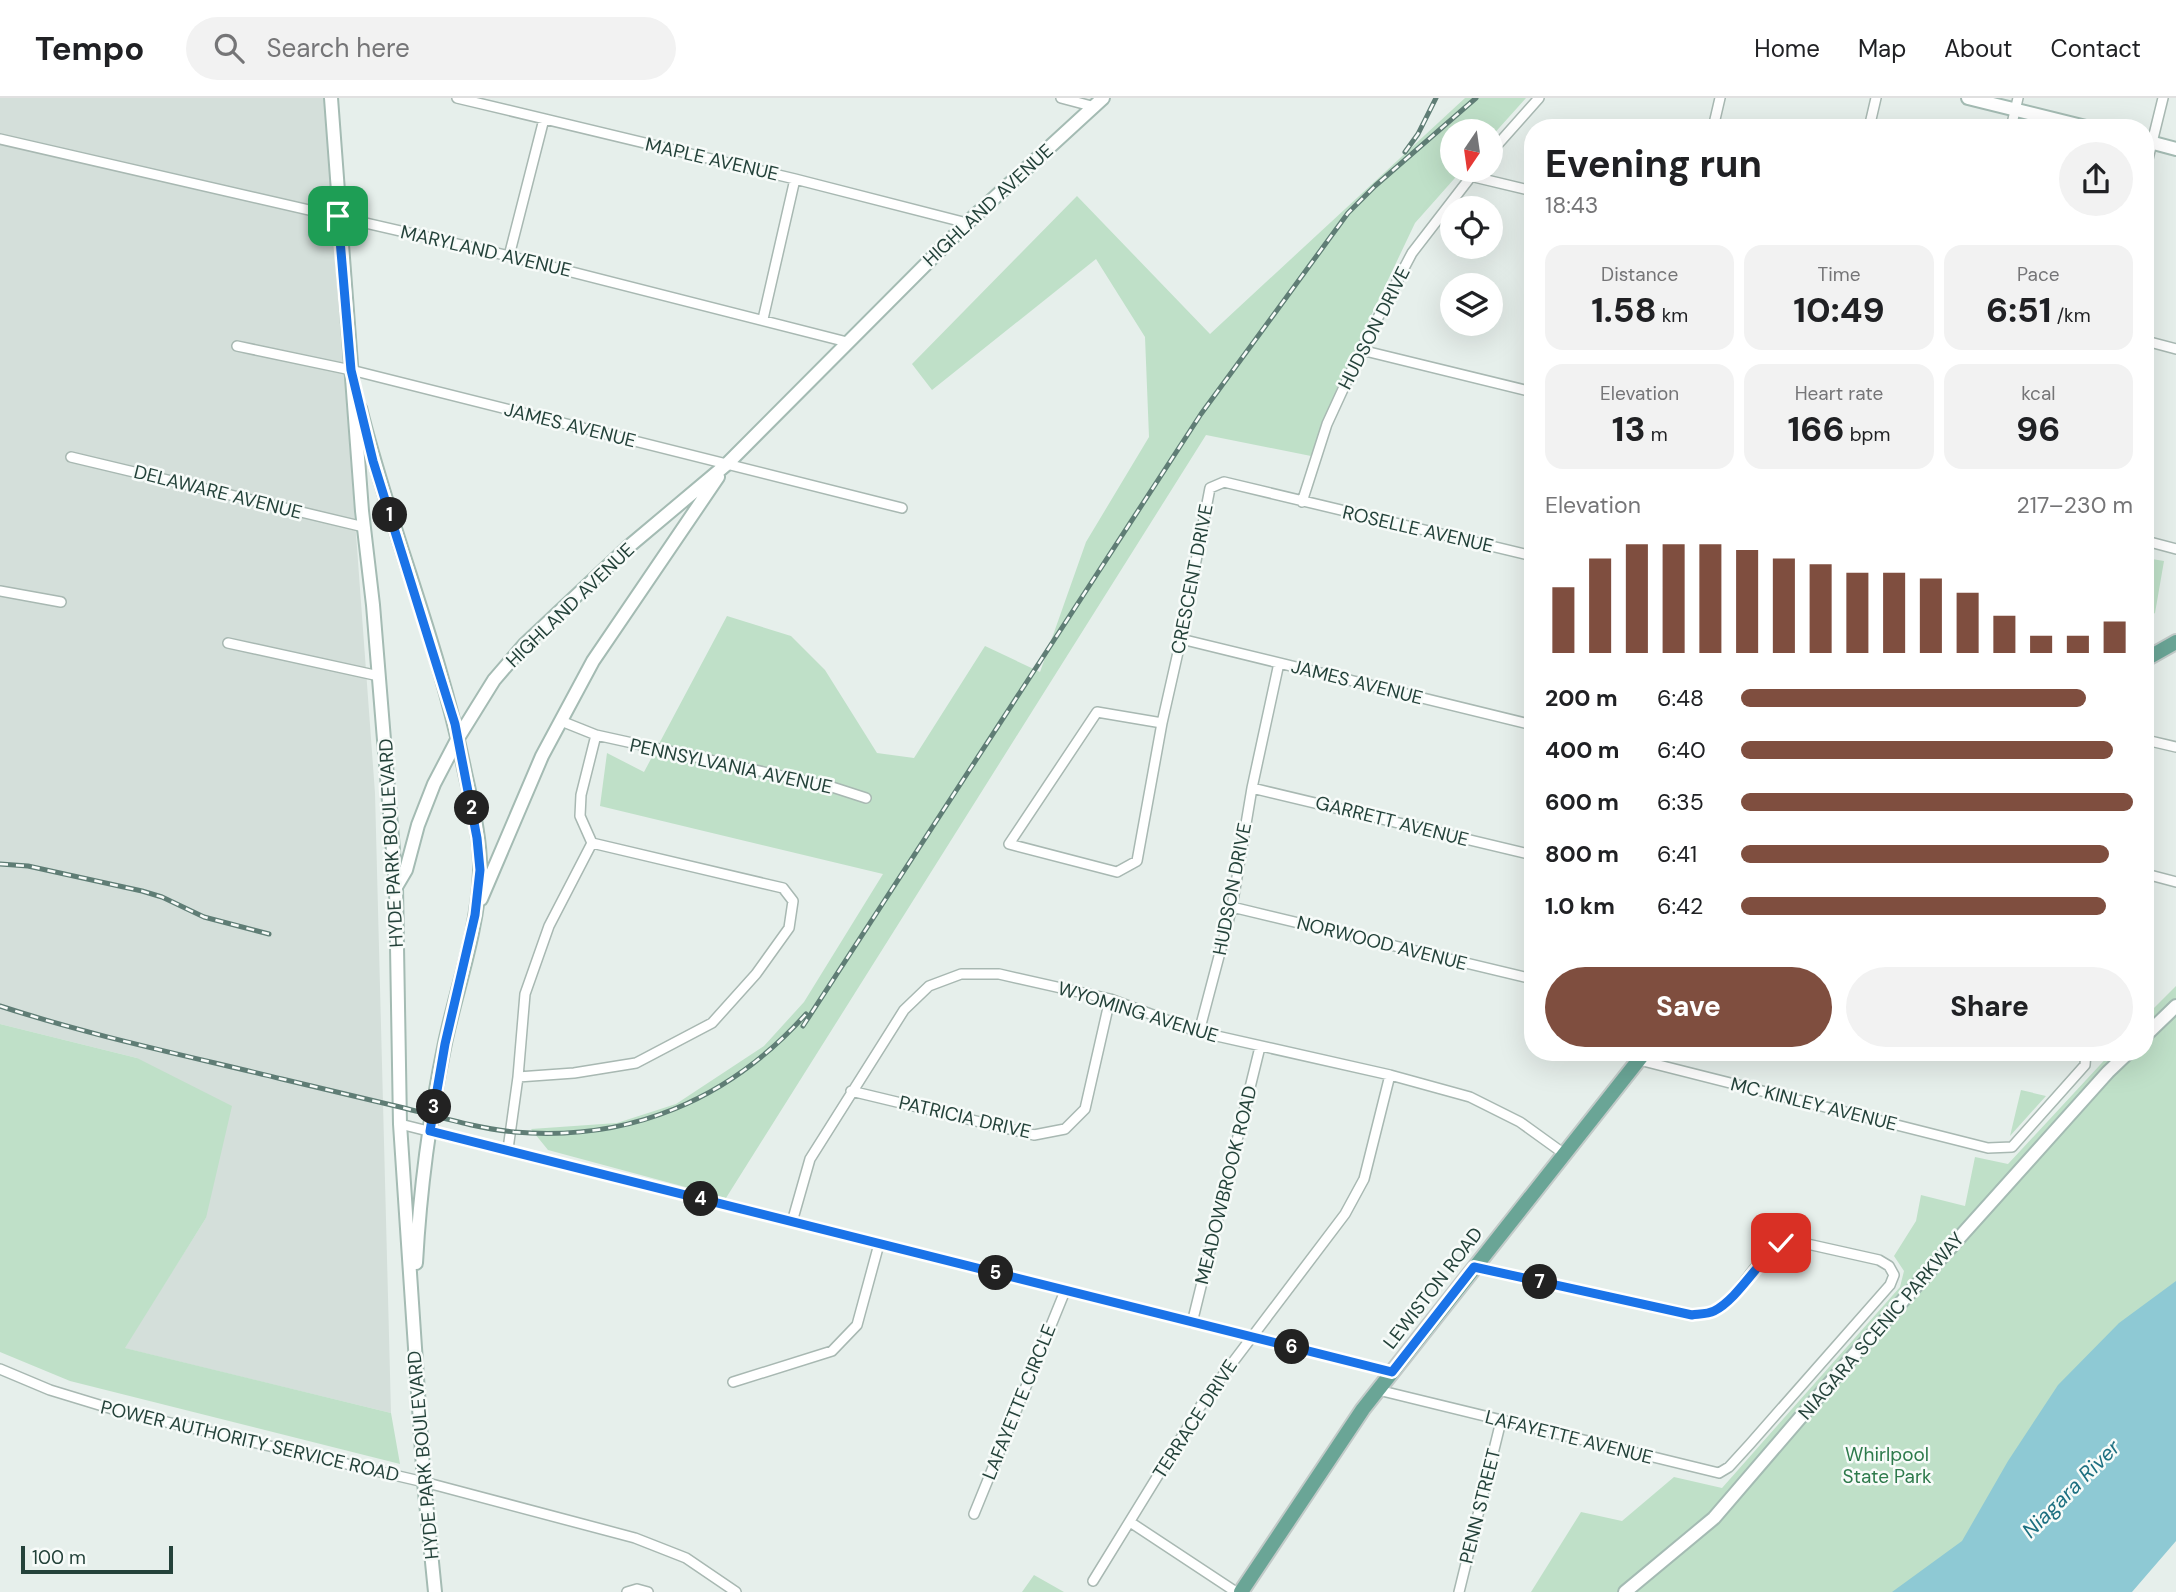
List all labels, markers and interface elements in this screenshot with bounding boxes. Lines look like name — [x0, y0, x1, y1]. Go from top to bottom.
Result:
search box — [186, 17, 676, 80]
text: Tempo — [35, 27, 144, 70]
icon: search — [210, 29, 248, 67]
text: Search here — [266, 31, 410, 65]
text: Home — [1754, 33, 1820, 64]
text: Map — [1858, 33, 1906, 64]
text: About — [1944, 33, 2013, 64]
text: Contact — [2051, 33, 2141, 64]
north arrow — [1440, 119, 1503, 182]
map controls — [1440, 119, 1503, 336]
street label: MAPLE AVENUE — [643, 132, 781, 186]
street label: HIGHLAND AVENUE — [918, 138, 1058, 272]
text: Evening run — [1545, 139, 1762, 189]
button: share — [2059, 142, 2133, 216]
pin — [308, 186, 368, 246]
text: 18:43 — [1545, 190, 1598, 220]
button: locate — [1440, 196, 1503, 259]
icon: arrive — [319, 197, 357, 235]
street label: MARYLAND AVENUE — [398, 219, 574, 283]
street label: HUDSON DRIVE — [1332, 262, 1416, 394]
text: Distance — [1601, 262, 1678, 287]
text: Time — [1818, 262, 1860, 287]
text: Pace — [2017, 262, 2060, 287]
button: layers — [1440, 273, 1503, 336]
text: 1.58 — [1591, 287, 1657, 333]
text: 10:49 — [1793, 287, 1885, 333]
text: 6:51 — [1986, 287, 2052, 333]
text: km — [1657, 303, 1688, 328]
text: /km — [2052, 303, 2091, 328]
text: Elevation — [1600, 381, 1679, 406]
text: Heart rate — [1795, 381, 1883, 406]
text: kcal — [2021, 381, 2055, 406]
street label: JAMES AVENUE — [502, 397, 638, 453]
text: 13 — [1612, 406, 1646, 452]
text: 166 — [1788, 406, 1845, 452]
text: 96 — [2016, 406, 2061, 452]
text: m — [1646, 422, 1668, 447]
text: bpm — [1845, 422, 1890, 447]
street label: DELAWARE AVENUE — [131, 459, 305, 525]
text: Elevation — [1545, 490, 1641, 520]
text: 217–230 m — [2017, 490, 2133, 520]
pin: 1 — [372, 498, 408, 532]
street label: ROSELLE AVENUE — [1340, 499, 1496, 559]
text: 1 — [386, 502, 393, 527]
street label: CRESCENT DRIVE — [1165, 502, 1219, 656]
street label: HIGHLAND AVENUE — [500, 537, 640, 673]
street label: JAMES AVENUE — [1289, 654, 1425, 710]
text: 200 m — [1545, 683, 1618, 713]
text: 6:48 — [1657, 683, 1704, 713]
street label: PENNSYLVANIA AVENUE — [627, 732, 835, 800]
text: 400 m — [1545, 735, 1619, 765]
text: 6:40 — [1657, 735, 1706, 765]
street label: HYDE PARK BOULEVARD — [373, 738, 409, 948]
text: 600 m — [1545, 787, 1619, 817]
text: 6:35 — [1657, 787, 1704, 817]
pin: 2 — [454, 790, 490, 826]
street label: GARRETT AVENUE — [1313, 790, 1471, 852]
text: 2 — [466, 795, 477, 820]
street label: HUDSON DRIVE — [1207, 821, 1257, 957]
text: 800 m — [1545, 839, 1619, 869]
text: 6:41 — [1657, 839, 1697, 869]
text: 1.0 km — [1545, 891, 1615, 921]
text: 6:42 — [1657, 891, 1703, 921]
street label: NORWOOD AVENUE — [1294, 910, 1470, 976]
button: Save — [1545, 967, 1832, 1047]
button: Share — [1846, 967, 2133, 1047]
street label: WYOMING AVENUE — [1055, 976, 1221, 1048]
street label: MC KINLEY AVENUE — [1728, 1071, 1900, 1137]
street label: MEADOWBROOK ROAD — [1189, 1083, 1263, 1287]
pin: 3 — [416, 1090, 452, 1124]
street label: PATRICIA DRIVE — [896, 1090, 1034, 1144]
text: 3 — [428, 1094, 439, 1119]
pin: 4 — [684, 1182, 718, 1216]
text: 4 — [694, 1186, 707, 1211]
pin — [1751, 1213, 1811, 1273]
street label: LEWISTON ROAD — [1378, 1222, 1488, 1354]
icon: check — [1762, 1224, 1800, 1262]
street label: NIAGARA SCENIC PARKWAY — [1793, 1227, 1969, 1425]
pin: 5 — [978, 1256, 1014, 1290]
text: 5 — [990, 1260, 1001, 1285]
pin: 7 — [1522, 1264, 1558, 1300]
text: 7 — [1534, 1269, 1545, 1294]
street label: LAFAYETTE CIRCLE — [976, 1321, 1062, 1483]
pin: 6 — [1274, 1330, 1310, 1364]
text: 6 — [1285, 1334, 1298, 1359]
street label: HYDE PARK BOULEVARD — [401, 1350, 445, 1560]
street label: TERRACE DRIVE — [1147, 1355, 1243, 1483]
street label: POWER AUTHORITY SERVICE ROAD — [98, 1394, 402, 1488]
street label: LAFAYETTE AVENUE — [1482, 1404, 1656, 1470]
water label: Niagara River — [2016, 1433, 2127, 1544]
park label: Whirlpool State Park — [1842, 1442, 1932, 1489]
street label: PENN STREET — [1454, 1445, 1506, 1566]
scale bar — [21, 1543, 173, 1575]
text: 100 m — [32, 1545, 86, 1570]

